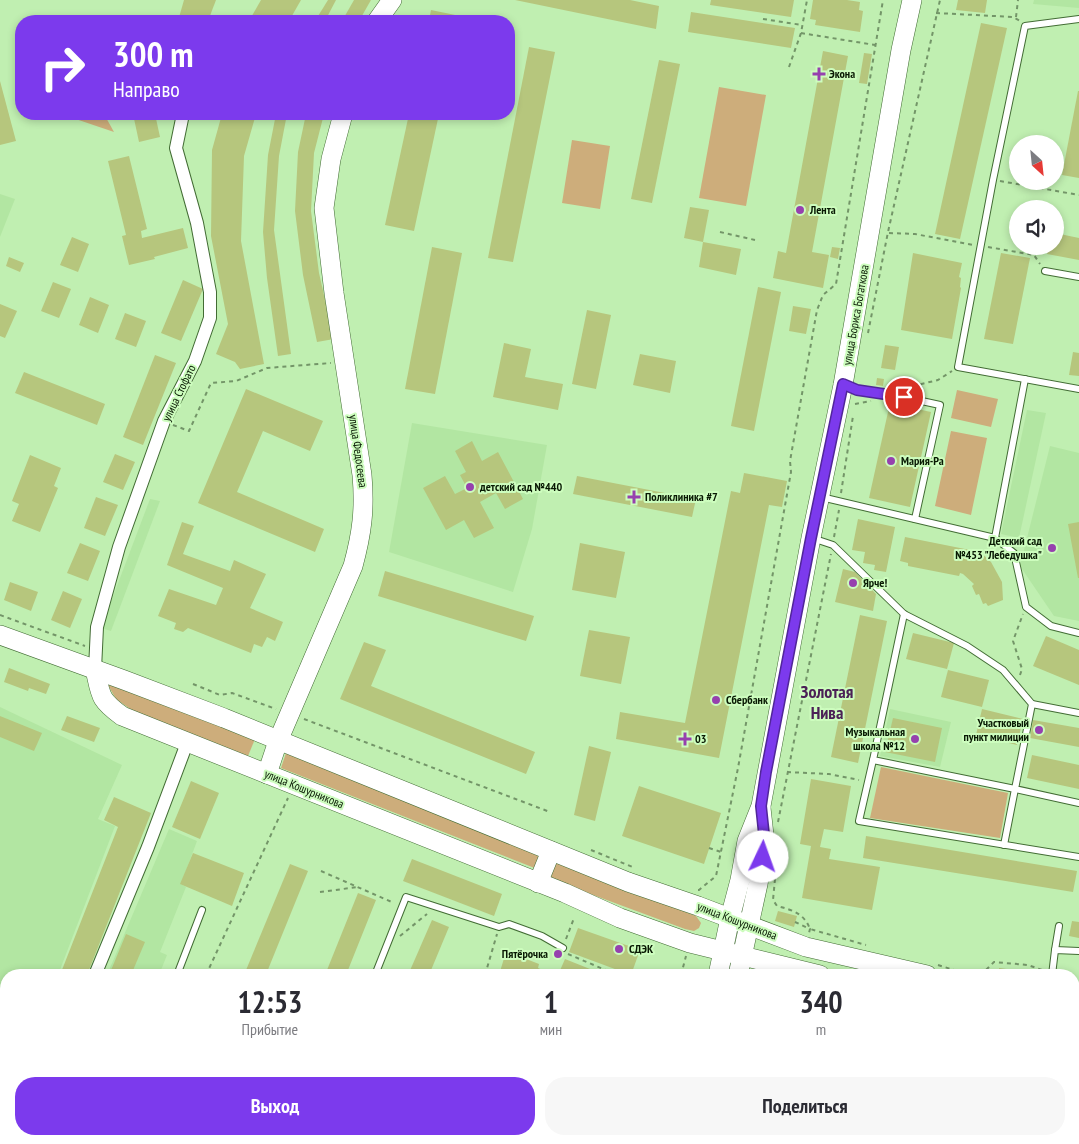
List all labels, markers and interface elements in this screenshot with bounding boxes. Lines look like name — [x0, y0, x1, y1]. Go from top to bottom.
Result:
text: 300 m — [113, 31, 194, 77]
icon: right — [30, 35, 95, 100]
place label: Экона — [829, 66, 855, 81]
marker: Экона — [813, 68, 825, 80]
text: Направо — [113, 75, 180, 103]
north arrow — [1009, 135, 1064, 190]
map controls — [1009, 135, 1064, 255]
button: sound — [1009, 200, 1064, 255]
place label: Лента — [809, 202, 836, 217]
marker: Лента — [794, 204, 806, 216]
street label: улица Бориса Богаткова — [839, 263, 872, 366]
street label: улица Стофато — [158, 362, 199, 424]
pin — [883, 376, 925, 418]
icon: arrive — [890, 383, 918, 411]
street label: улица Федосеева — [346, 413, 371, 489]
place label: Мария-Ра — [901, 453, 944, 468]
marker: Мария-Ра — [885, 455, 897, 467]
place label: детский сад №440 — [479, 479, 562, 494]
marker: детский сад №440 — [464, 481, 476, 493]
place label: Поликлиника #7 — [645, 489, 718, 504]
marker: Поликлиника #7 — [627, 490, 641, 504]
place label: Детский сад №453 "Лебедушка" — [955, 533, 1042, 562]
marker: Детский сад №453 "Лебедушка" — [1046, 542, 1058, 554]
place label: Ярче! — [863, 575, 887, 590]
marker: Ярче! — [847, 577, 859, 589]
district label: Золотая Нива — [801, 680, 853, 724]
place label: Сбербанк — [726, 692, 768, 707]
marker: Сбербанк — [710, 694, 722, 706]
place label: Участковый пункт милиции — [963, 715, 1029, 744]
place label: Музыкальная школа №12 — [846, 724, 905, 753]
marker: Участковый пункт милиции — [1033, 724, 1045, 736]
place label: 03 — [695, 731, 707, 746]
marker: 03 — [679, 733, 691, 745]
marker: Музыкальная школа №12 — [909, 733, 921, 745]
street label: улица Кошурникова — [262, 766, 346, 811]
position arrow — [736, 830, 788, 882]
street label: улица Кошурникова — [695, 898, 779, 943]
place label: СДЭК — [629, 941, 654, 956]
marker: СДЭК — [613, 943, 625, 955]
place label: Пятёрочка — [502, 946, 548, 961]
marker: Пятёрочка — [552, 948, 564, 960]
text: 12:53 — [237, 982, 302, 1021]
text: 1 — [544, 982, 558, 1021]
text: 340 — [800, 982, 843, 1021]
text: Прибытие — [242, 1019, 298, 1039]
text: мин — [540, 1019, 562, 1039]
text: m — [816, 1019, 826, 1039]
button: Выход — [15, 1077, 535, 1135]
button: Поделиться — [545, 1077, 1065, 1135]

